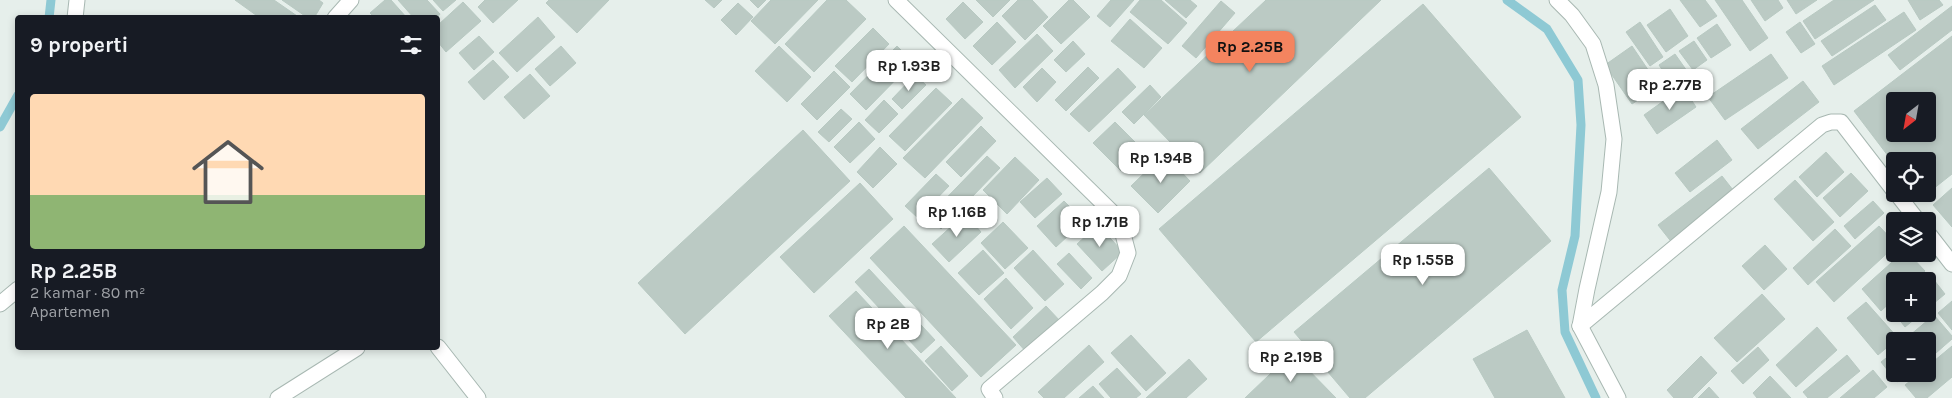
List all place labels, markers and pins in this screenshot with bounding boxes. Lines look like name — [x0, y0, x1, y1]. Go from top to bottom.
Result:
pin: Rp 2.25B — [1198, 30, 1302, 73]
pin: Rp 1.93B — [857, 49, 961, 92]
pin: Rp 2.77B — [1618, 68, 1722, 111]
pin: Rp 1.94B — [1109, 142, 1213, 184]
pin: Rp 1.16B — [905, 196, 1009, 238]
pin: Rp 1.71B — [1048, 206, 1152, 248]
pin: Rp 1.55B — [1371, 244, 1475, 286]
pin: Rp 2B — [853, 308, 923, 350]
pin: Rp 2.19B — [1239, 340, 1343, 383]

